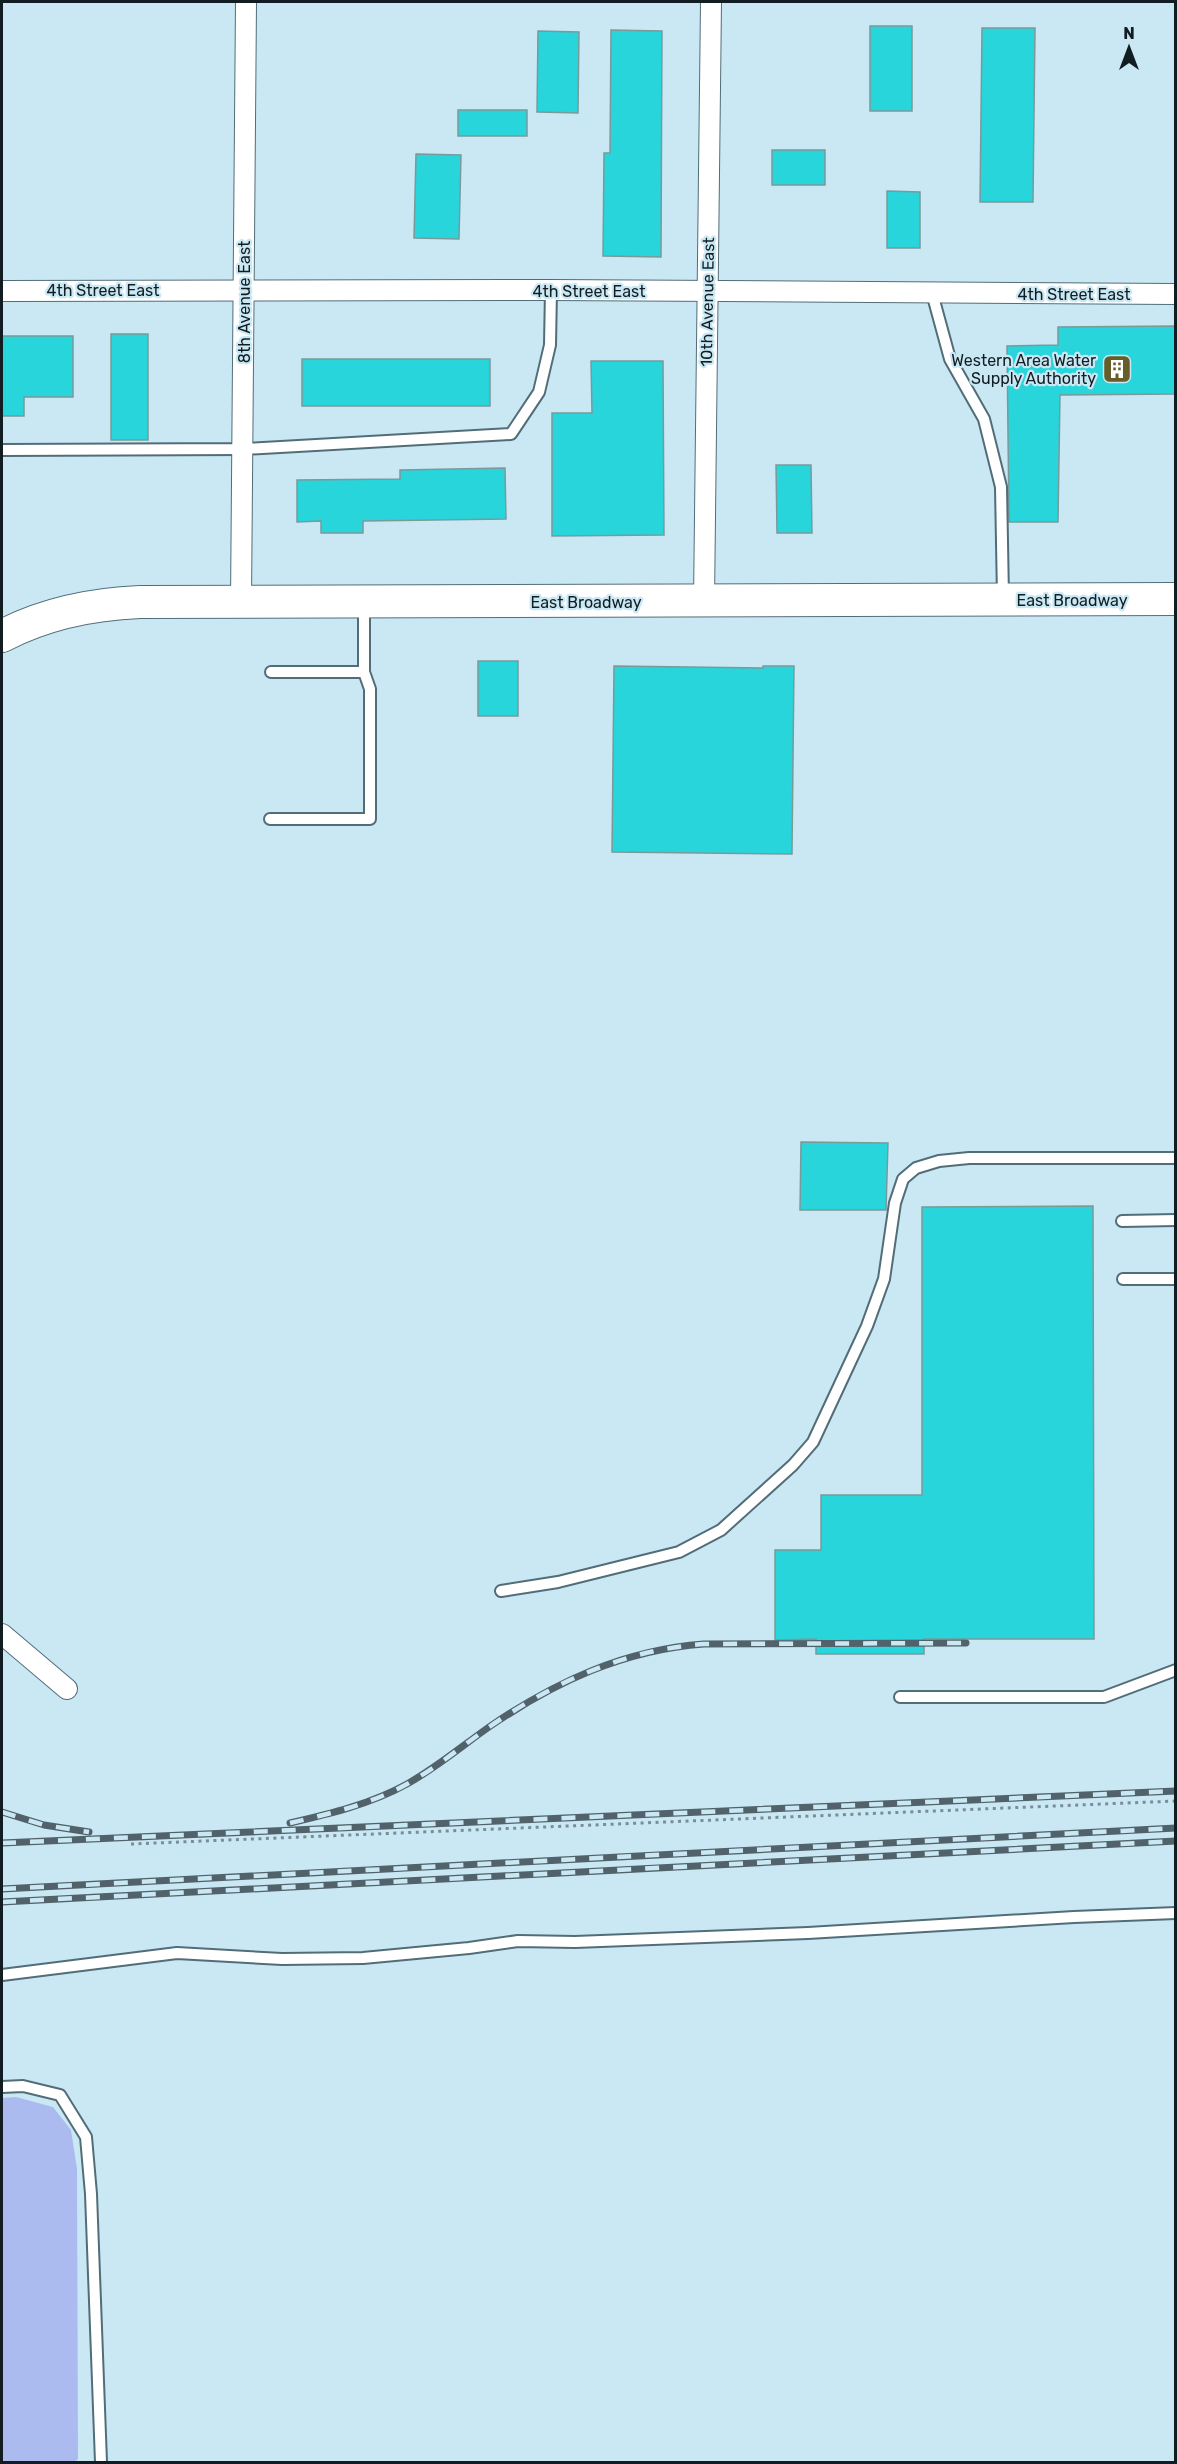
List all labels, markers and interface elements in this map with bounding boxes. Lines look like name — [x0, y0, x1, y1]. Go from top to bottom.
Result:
north arrow — [1099, 18, 1159, 78]
text: N — [1123, 24, 1135, 43]
street label: 10th Avenue East — [697, 237, 718, 367]
street label: 8th Avenue East — [235, 241, 254, 363]
street label: 4th Street East — [47, 281, 159, 300]
street label: 4th Street East — [533, 282, 645, 301]
street label: 4th Street East — [1018, 285, 1130, 304]
place label: Western Area Water Supply Authority — [951, 351, 1096, 388]
building icon: Western Area Water Supply Authority — [1101, 353, 1133, 385]
street label: East Broadway — [1016, 591, 1128, 610]
street label: East Broadway — [530, 593, 642, 612]

